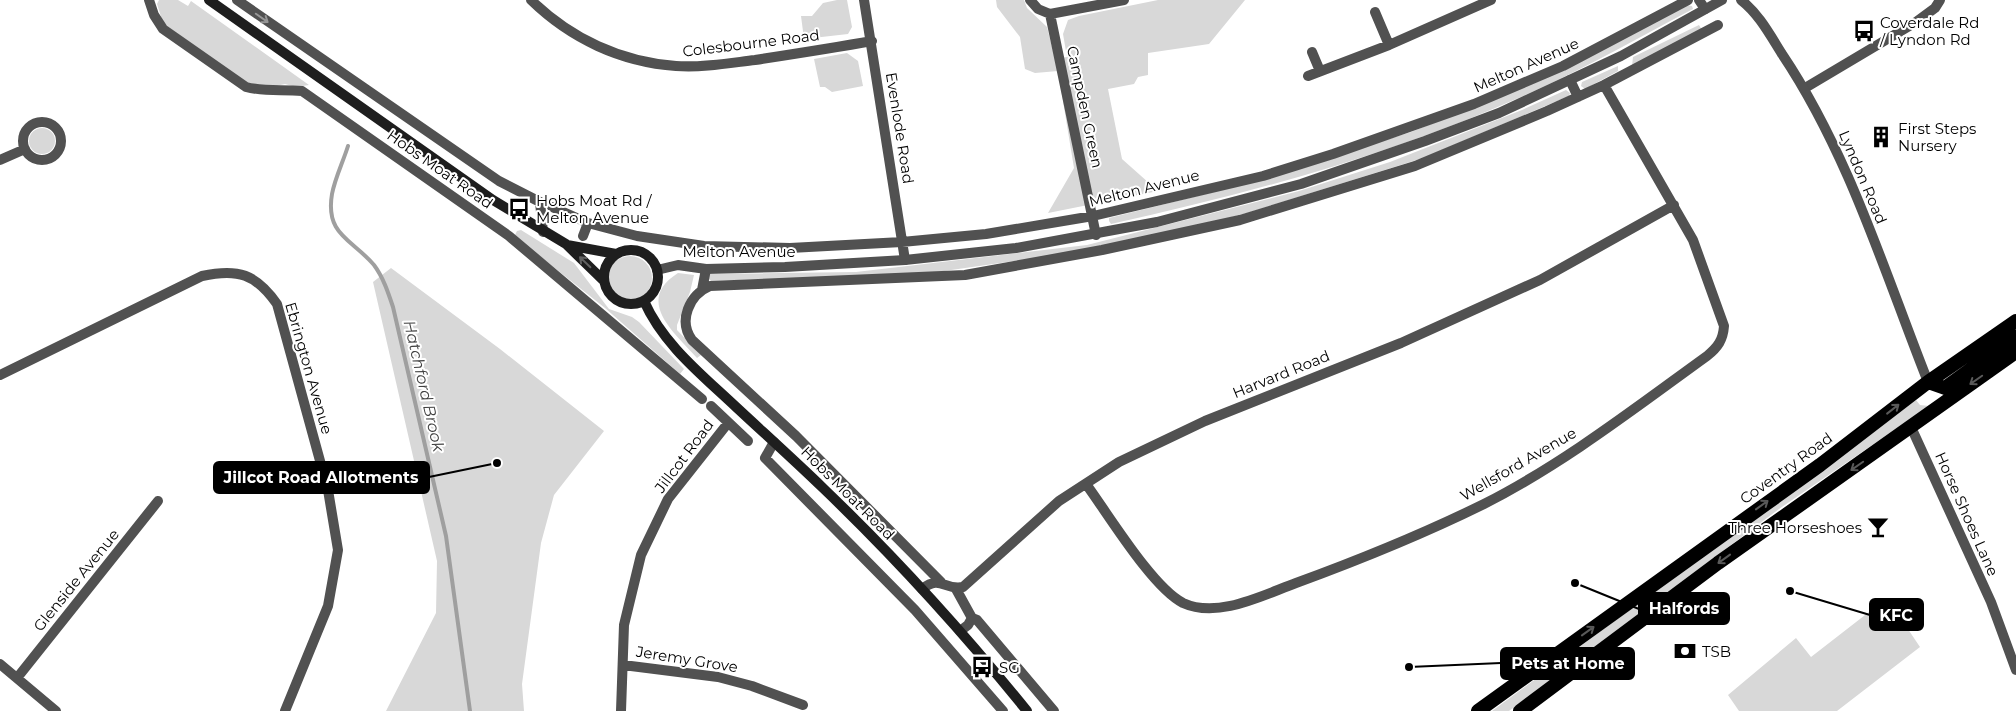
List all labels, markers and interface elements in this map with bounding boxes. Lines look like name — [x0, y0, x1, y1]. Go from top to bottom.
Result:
one-way arrow — [255, 13, 269, 23]
place label: Coverdale Rd / Lyndon Rd — [1879, 13, 1979, 49]
bus stop icon: Coverdale Rd / Lyndon Rd — [1851, 18, 1877, 44]
street label: Colesbourne Road — [681, 25, 821, 61]
street label: Melton Avenue — [1470, 33, 1582, 97]
street label: Campden Green — [1063, 44, 1107, 170]
street label: Evenlode Road — [882, 71, 918, 185]
place label: First Steps Nursery — [1898, 119, 1976, 155]
building icon: First Steps Nursery — [1868, 124, 1894, 150]
street label: Hobs Moat Road — [383, 125, 497, 213]
street label: Lyndon Road — [1835, 127, 1891, 227]
street label: Melton Avenue — [1087, 165, 1201, 211]
place label: Hobs Moat Rd / Melton Avenue — [536, 191, 653, 227]
bus stop icon: Hobs Moat Rd / Melton Avenue — [506, 196, 532, 222]
street label: Melton Avenue — [682, 242, 796, 261]
one-way arrow — [579, 257, 591, 269]
street label: Ebrington Avenue — [281, 300, 337, 436]
water label: Hatchford Brook — [400, 318, 449, 455]
street label: Harvard Road — [1230, 346, 1332, 402]
one-way arrow — [1969, 375, 1983, 385]
one-way arrow — [1886, 403, 1899, 414]
street label: Jillcot Road — [650, 416, 718, 497]
street label: Wellsford Avenue — [1456, 423, 1580, 505]
street label: Coventry Road — [1736, 428, 1836, 508]
street label: Hobs Moat Road — [797, 442, 899, 544]
street label: Horse Shoes Lane — [1931, 449, 2003, 579]
one-way arrow — [1850, 460, 1864, 471]
callout: Jillcot Road Allotments — [214, 462, 429, 493]
text: Jillcot Road Allotments — [223, 468, 419, 487]
one-way arrow — [1755, 500, 1769, 510]
bar icon: Three Horseshoes — [1865, 514, 1891, 540]
place label: Three Horseshoes — [1728, 518, 1862, 537]
street label: Glenside Avenue — [29, 525, 123, 635]
one-way arrow — [1717, 554, 1731, 564]
callout: Halfords — [1639, 593, 1729, 624]
text: Halfords — [1649, 599, 1720, 618]
callout: KFC — [1870, 599, 1923, 630]
text: KFC — [1879, 606, 1913, 625]
one-way arrow — [1581, 625, 1594, 636]
bank icon: TSB — [1672, 638, 1698, 664]
street label: Jeremy Grove — [634, 641, 739, 676]
place label: TSB — [1702, 642, 1731, 661]
callout: Pets at Home — [1501, 648, 1634, 679]
bus stop icon: SG — [969, 654, 995, 680]
text: Pets at Home — [1511, 654, 1625, 673]
place label: SG — [999, 658, 1020, 677]

